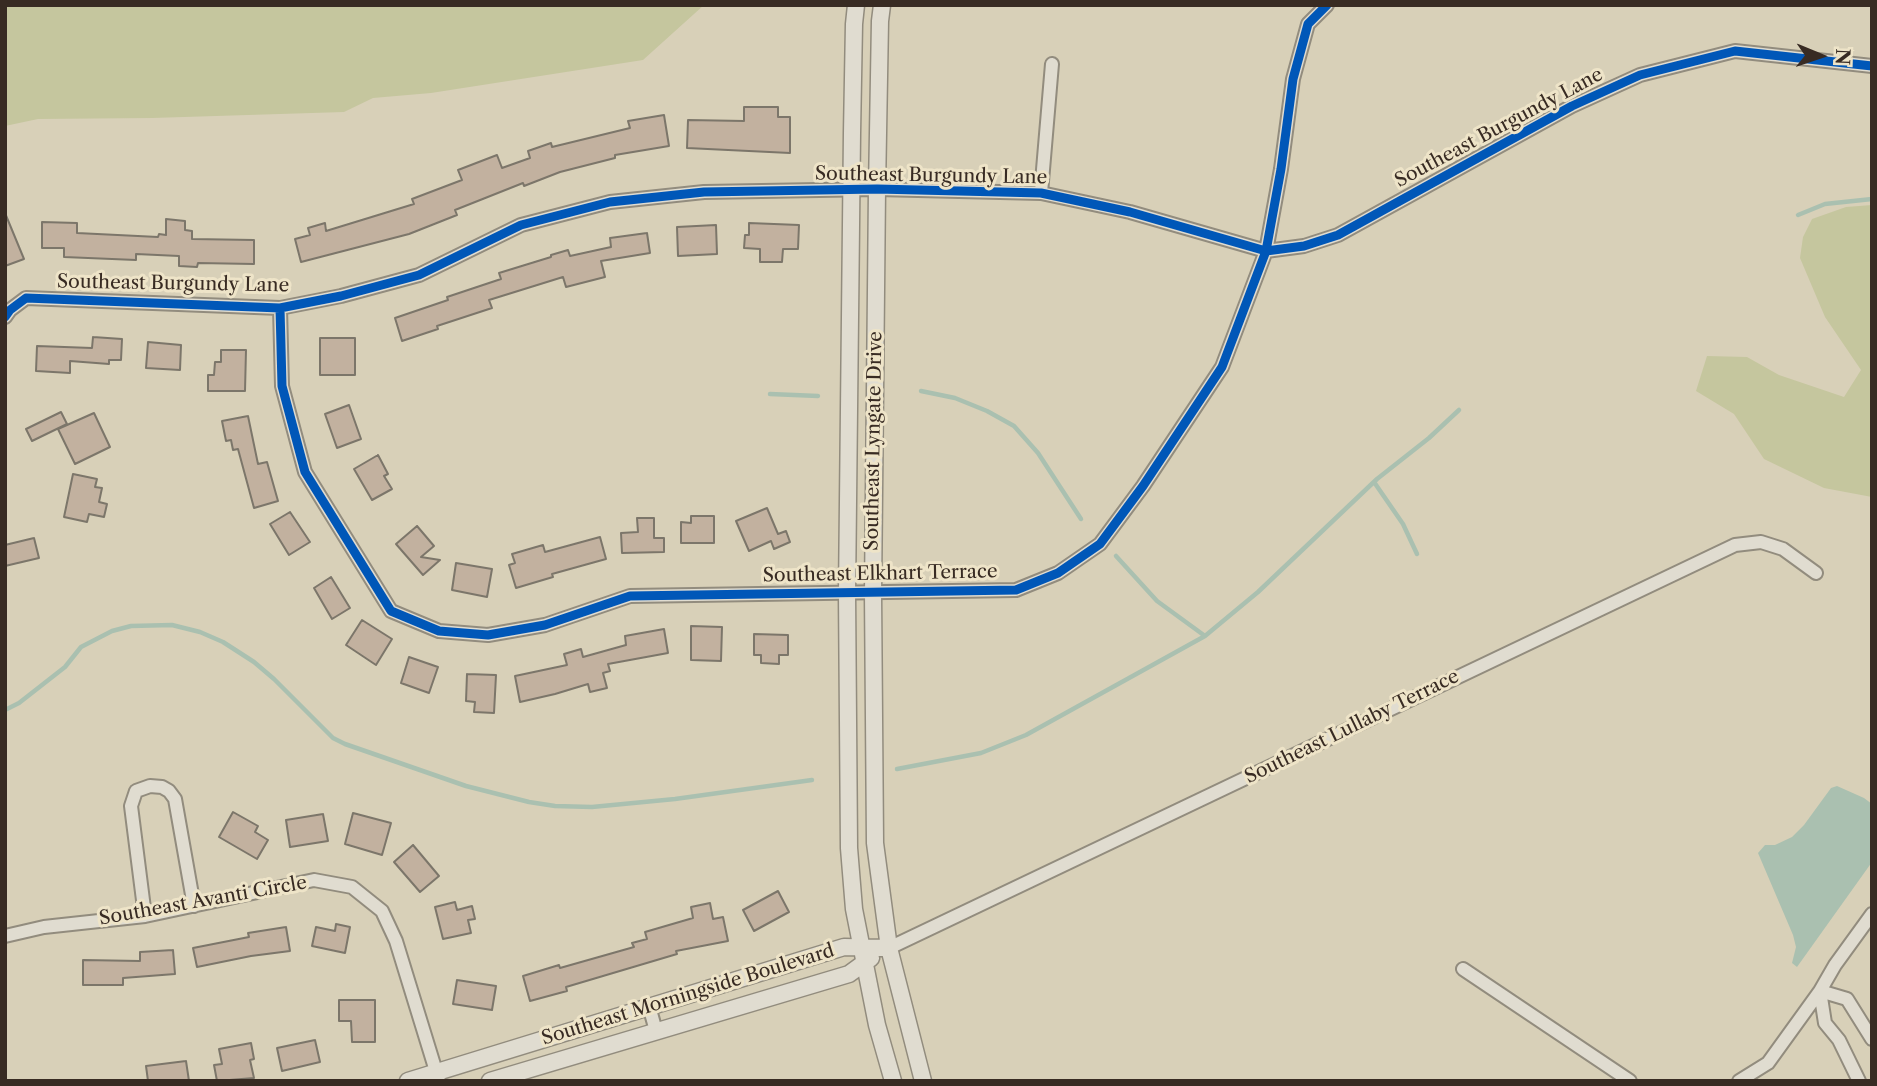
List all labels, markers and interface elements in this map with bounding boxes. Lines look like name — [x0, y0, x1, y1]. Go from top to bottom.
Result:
north arrow — [1786, 21, 1856, 91]
text: N — [1831, 48, 1854, 65]
street label: Southeast Burgundy Lane — [1391, 63, 1607, 193]
street label: Southeast Burgundy Lane — [815, 163, 1047, 189]
street label: Southeast Burgundy Lane — [57, 271, 289, 297]
street label: Southeast Lyngate Drive — [861, 331, 887, 551]
street label: Southeast Elkhart Terrace — [762, 561, 998, 587]
street label: Southeast Lullaby Terrace — [1241, 665, 1463, 789]
street label: Southeast Avanti Circle — [97, 871, 309, 931]
street label: Southeast Morningside Boulevard — [539, 940, 837, 1050]

